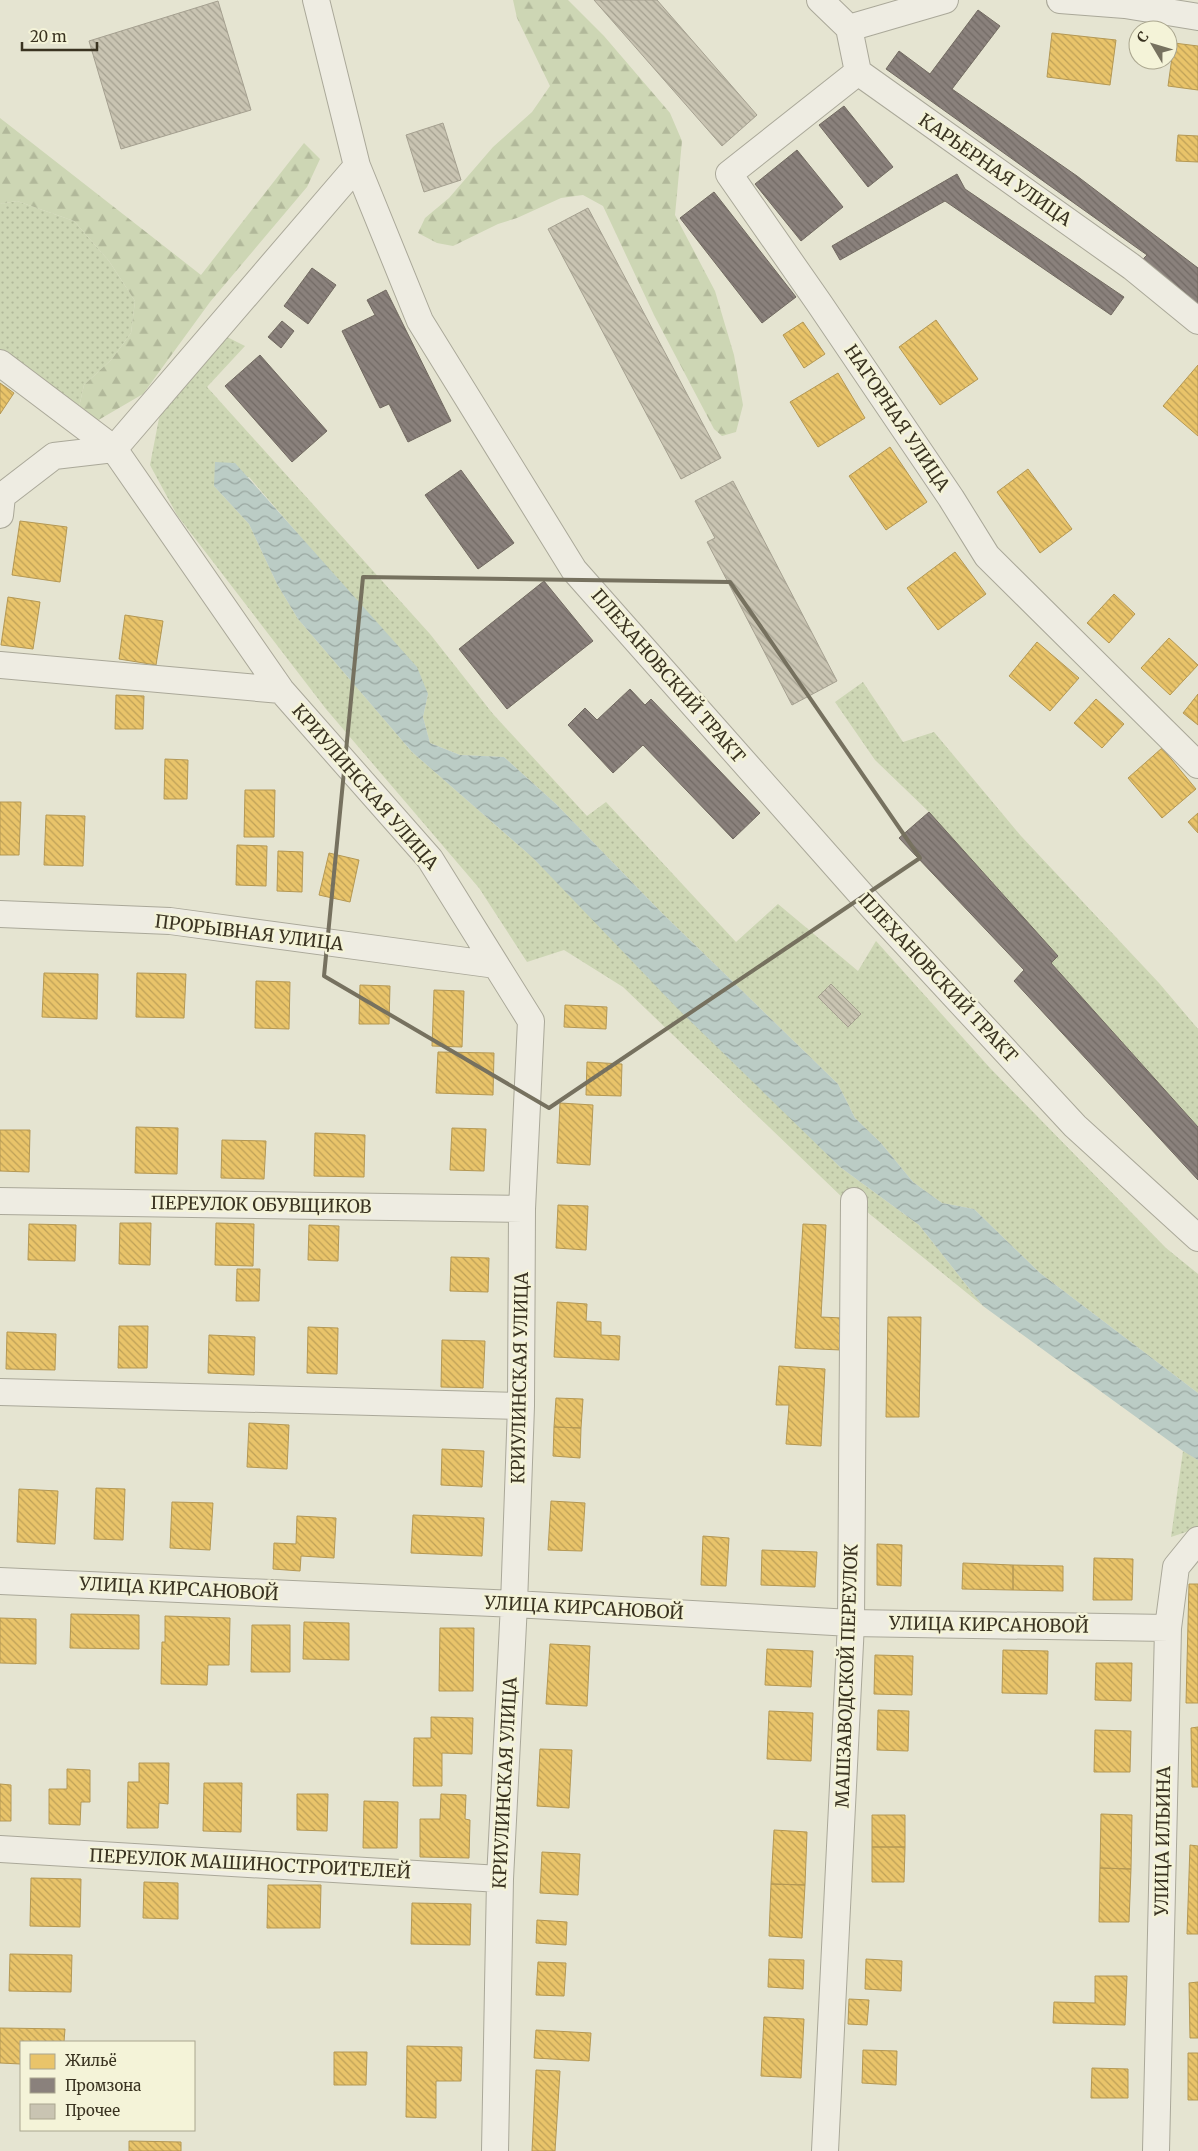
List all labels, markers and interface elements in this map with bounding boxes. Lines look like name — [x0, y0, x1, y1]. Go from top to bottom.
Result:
scale bar — [22, 20, 98, 52]
north arrow — [1128, 20, 1178, 70]
text: 20 m — [30, 27, 67, 46]
text: С — [1133, 28, 1153, 46]
street label: КАРЬЕРНАЯ УЛИЦА — [914, 108, 1076, 231]
street label: НАГОРНАЯ УЛИЦА — [840, 340, 955, 496]
street label: ПЛЕХАНОВСКИЙ ТРАКТ — [587, 584, 751, 768]
street label: КРИУЛИНСКАЯ УЛИЦА — [287, 699, 444, 874]
street label: ПЛЕХАНОВСКИЙ ТРАКТ — [854, 888, 1023, 1067]
street label: ПРОРЫВНАЯ УЛИЦА — [153, 909, 345, 956]
street label: ПЕРЕУЛОК ОБУВЩИКОВ — [150, 1191, 372, 1218]
street label: КРИУЛИНСКАЯ УЛИЦА — [506, 1271, 533, 1484]
street label: МАШЗАВОДСКОЙ ПЕРЕУЛОК — [830, 1543, 863, 1808]
street label: УЛИЦА КИРСАНОВОЙ — [78, 1572, 279, 1605]
street label: УЛИЦА КИРСАНОВОЙ — [483, 1591, 684, 1624]
street label: УЛИЦА КИРСАНОВОЙ — [888, 1611, 1089, 1638]
street label: КРИУЛИНСКАЯ УЛИЦА — [487, 1676, 522, 1889]
street label: УЛИЦА ИЛЬИНА — [1150, 1765, 1175, 1917]
street label: ПЕРЕУЛОК МАШИНОСТРОИТЕЛЕЙ — [89, 1844, 411, 1883]
legend — [20, 2041, 195, 2131]
text: Жильё — [65, 2051, 117, 2070]
text: Промзона — [65, 2076, 141, 2095]
text: Прочее — [65, 2101, 120, 2120]

